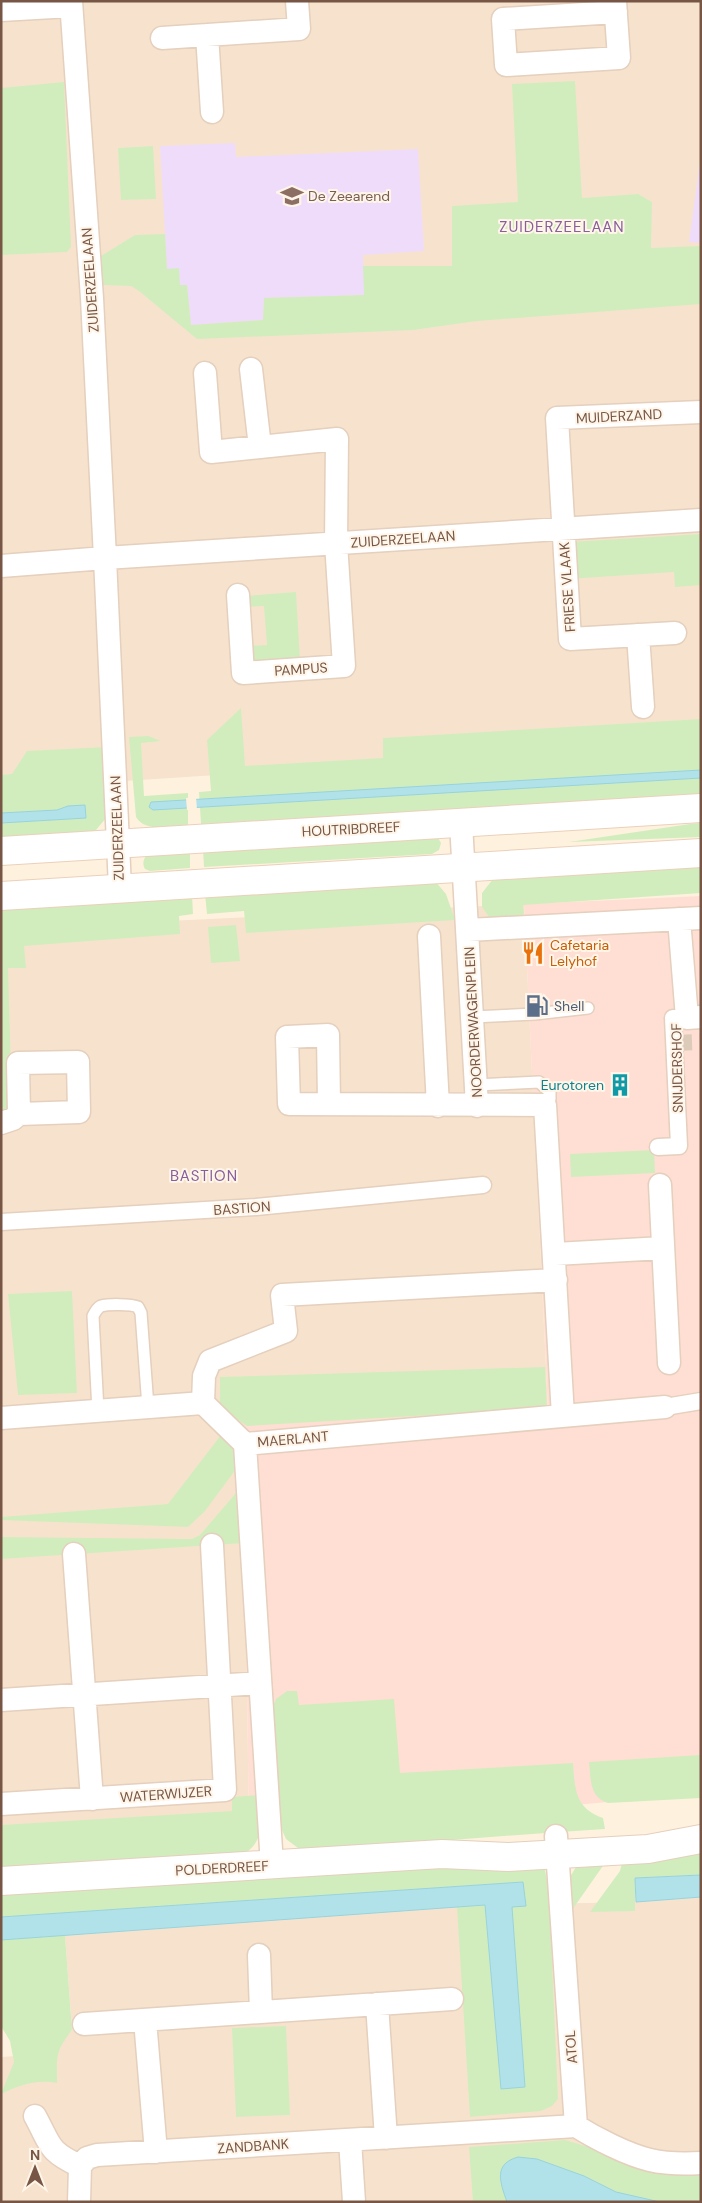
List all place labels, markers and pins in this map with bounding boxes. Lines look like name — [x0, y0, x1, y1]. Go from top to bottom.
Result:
school or university icon: De Zeearend — [279, 183, 305, 209]
place label: De Zeearend — [308, 187, 390, 205]
place label: Cafetaria Lelyhof — [550, 936, 609, 970]
restaurant icon: Cafetaria Lelyhof — [520, 940, 546, 966]
fuel station icon: Shell — [524, 993, 550, 1019]
place label: Shell — [554, 997, 584, 1015]
building icon: Eurotoren — [607, 1072, 633, 1098]
place label: Eurotoren — [541, 1076, 604, 1094]

